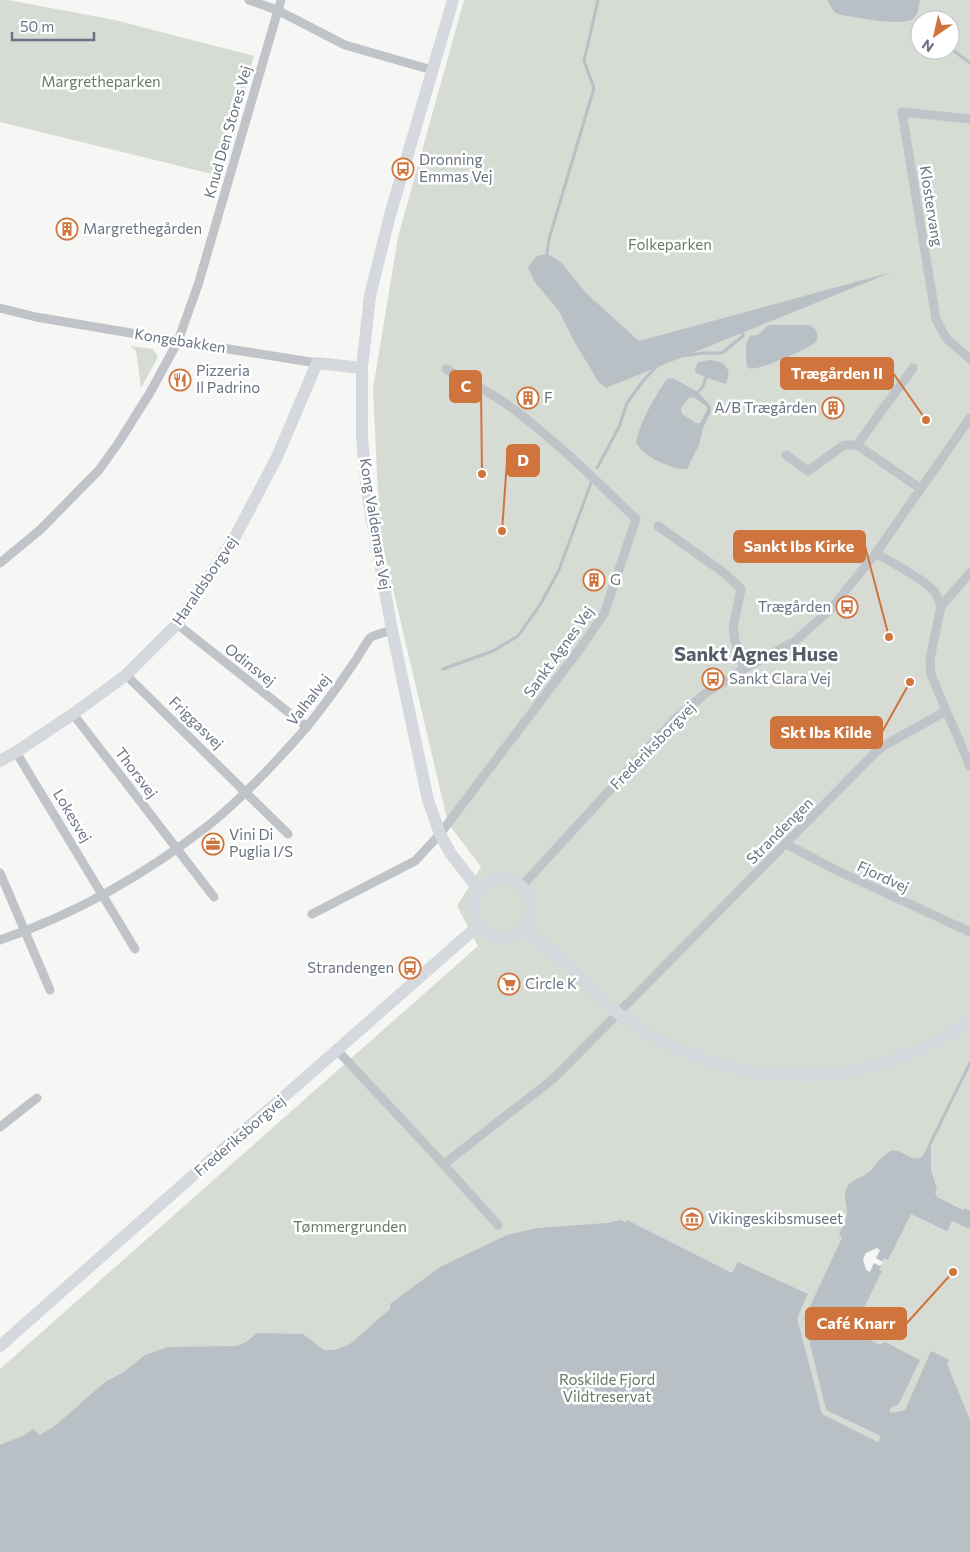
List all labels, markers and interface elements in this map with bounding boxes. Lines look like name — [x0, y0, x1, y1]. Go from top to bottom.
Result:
scale bar — [12, 10, 95, 42]
north arrow — [910, 10, 960, 60]
text: 50 m — [20, 17, 54, 35]
text: N — [918, 36, 937, 56]
street label: Knud Den Stores Vej — [200, 63, 255, 200]
park label: Margretheparken — [41, 72, 161, 90]
place label: Dronning Emmas Vej — [419, 150, 493, 185]
bus stop icon: Dronning Emmas Vej — [391, 157, 415, 181]
street label: Klostervang — [917, 164, 947, 248]
building icon: Margrethegården — [55, 217, 79, 241]
place label: Margrethegården — [83, 219, 202, 237]
park label: Folkeparken — [628, 235, 712, 253]
street label: Kongebakken — [133, 324, 227, 356]
callout: Trægården II — [781, 358, 893, 389]
place label: Pizzeria Il Padrino — [196, 361, 260, 396]
text: Trægården II — [791, 363, 883, 382]
restaurant icon: Pizzeria Il Padrino — [168, 368, 192, 392]
callout: C — [450, 371, 481, 402]
text: C — [461, 376, 472, 395]
building icon: F — [516, 386, 540, 410]
place label: F — [544, 388, 553, 406]
building icon: A/B Trægården — [821, 396, 845, 420]
place label: A/B Trægården — [714, 398, 817, 416]
callout: D — [507, 445, 539, 476]
text: D — [517, 450, 529, 469]
street label: Kong Valdemars Vej — [357, 457, 395, 591]
callout: Sankt Ibs Kirke — [734, 531, 865, 562]
street label: Haraldsborgvej — [168, 533, 240, 628]
text: Sankt Ibs Kirke — [744, 536, 854, 555]
building icon: G — [582, 568, 606, 592]
place label: G — [610, 570, 621, 588]
bus stop icon: Trægården — [835, 595, 859, 619]
place label: Trægården — [758, 597, 831, 615]
street label: Sankt Agnes Vej — [519, 603, 597, 700]
street label: Odinsvej — [222, 639, 279, 690]
district label: Sankt Agnes Huse — [674, 641, 838, 665]
bus stop icon: Sankt Clara Vej — [701, 667, 725, 691]
place label: Sankt Clara Vej — [729, 669, 831, 687]
street label: Valhalvej — [282, 670, 334, 729]
street label: Friggasvej — [166, 692, 227, 752]
street label: Frederiksborgvej — [606, 698, 699, 793]
callout: Skt Ibs Kilde — [771, 717, 882, 748]
text: Skt Ibs Kilde — [780, 722, 872, 741]
street label: Thorsvej — [112, 744, 162, 801]
street label: Lokesvej — [50, 786, 96, 845]
street label: Strandengen — [742, 793, 816, 867]
place label: Vini Di Puglia I/S — [229, 825, 293, 860]
office icon: Vini Di Puglia I/S — [201, 832, 225, 856]
street label: Fjordvej — [855, 856, 912, 896]
bus stop icon: Strandengen — [398, 956, 422, 980]
place label: Strandengen — [307, 958, 394, 976]
supermarket icon: Circle K — [497, 972, 521, 996]
place label: Circle K — [525, 974, 577, 992]
street label: Frederiksborgvej — [190, 1091, 288, 1180]
museum icon: Vikingeskibsmuseet — [680, 1207, 704, 1231]
place label: Vikingeskibsmuseet — [708, 1209, 843, 1227]
park label: Tømmergrunden — [293, 1217, 407, 1235]
callout: Café Knarr — [806, 1308, 906, 1339]
text: Café Knarr — [816, 1313, 896, 1332]
park label: Roskilde Fjord Vildtreservat — [559, 1370, 655, 1405]

